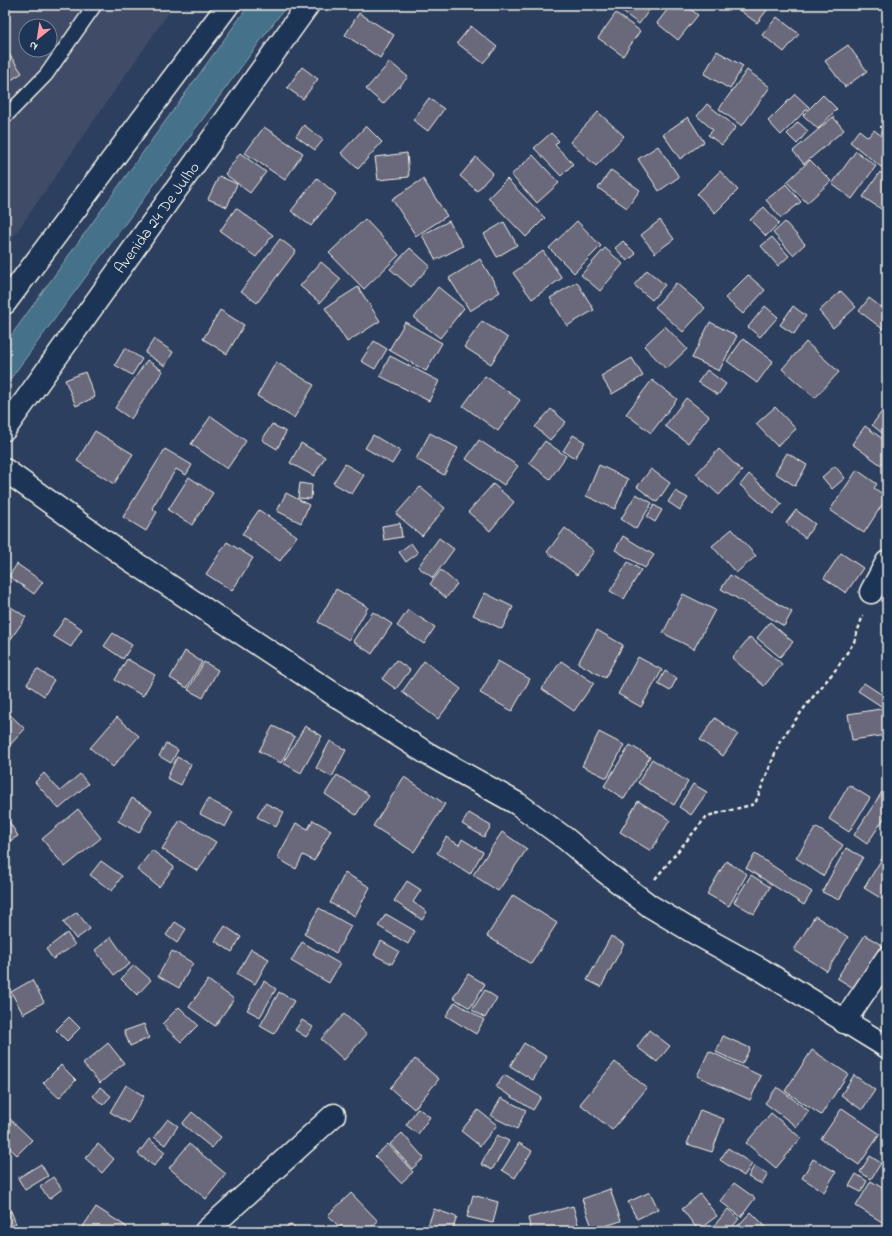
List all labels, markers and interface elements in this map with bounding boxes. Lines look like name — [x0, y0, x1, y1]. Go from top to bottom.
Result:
north arrow — [18, 18, 58, 58]
text: N — [26, 37, 41, 55]
street label: Avenida 24 De Julho — [109, 157, 206, 279]

